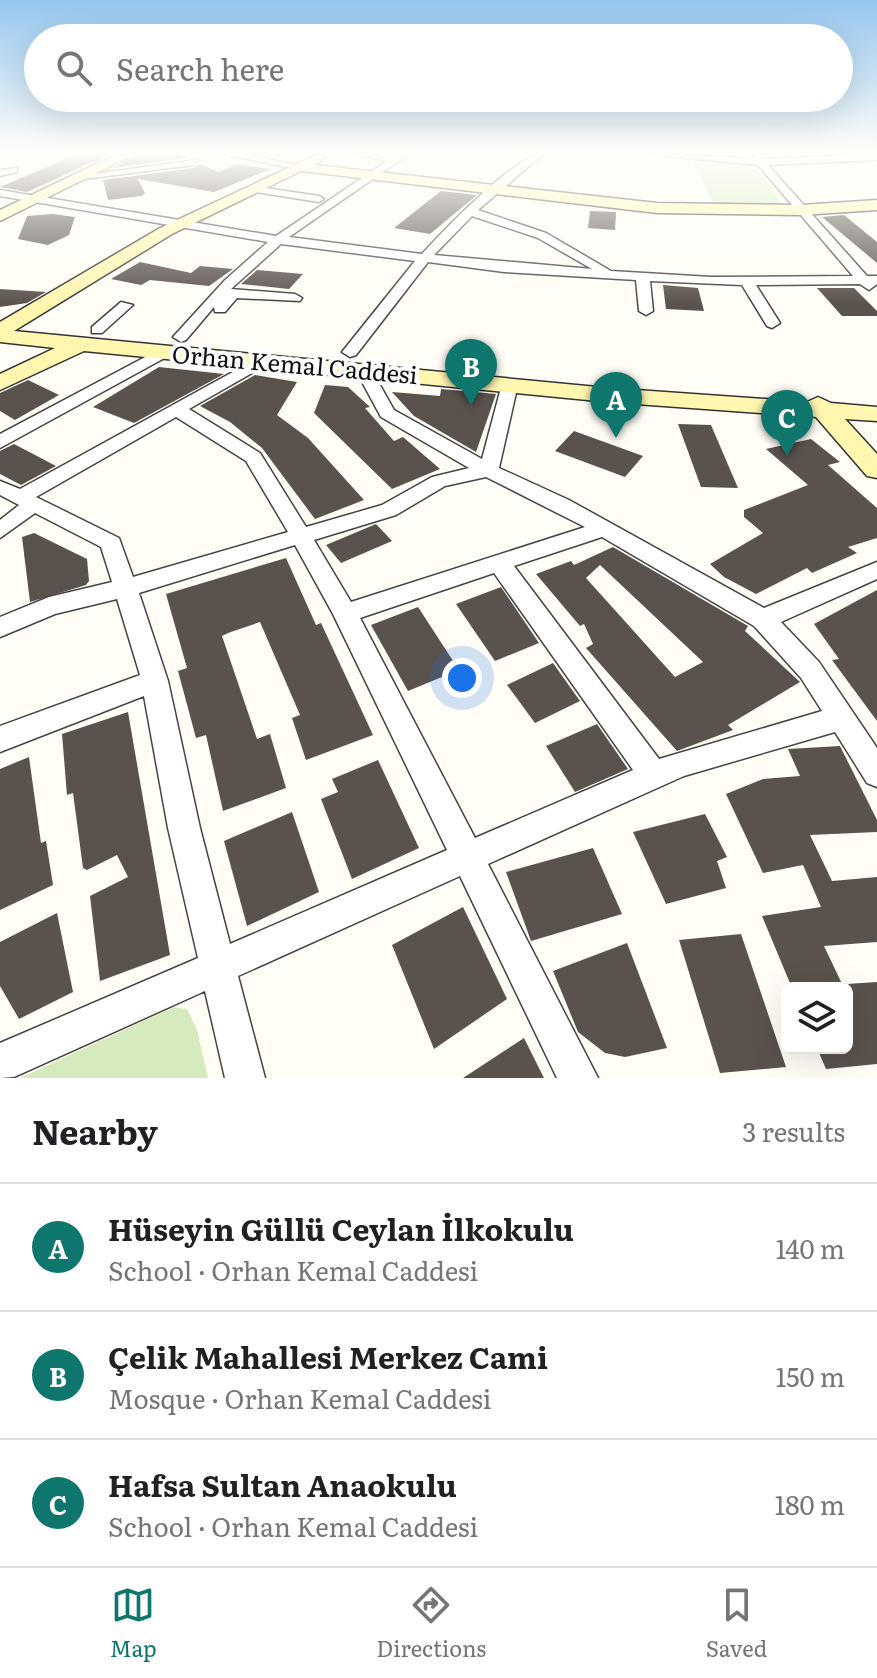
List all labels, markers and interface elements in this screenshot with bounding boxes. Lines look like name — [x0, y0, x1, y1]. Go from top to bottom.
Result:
search box — [24, 24, 853, 112]
icon: search — [52, 46, 96, 90]
text: Search here — [116, 46, 284, 90]
street label: Orhan Kemal Caddesi — [171, 335, 419, 391]
pin: B — [445, 339, 497, 405]
pin: A — [590, 372, 642, 438]
pin: C — [761, 390, 813, 456]
your location — [442, 658, 482, 698]
map controls — [781, 982, 853, 1054]
button: layers — [781, 982, 853, 1054]
text: Nearby — [32, 1105, 158, 1155]
text: 3 results — [742, 1111, 845, 1150]
text: Hüseyin Güllü Ceylan İlkokulu — [108, 1206, 574, 1250]
text: A — [48, 1228, 68, 1267]
text: 140 m — [776, 1228, 845, 1267]
text: School · Orhan Kemal Caddesi — [108, 1250, 478, 1289]
text: Çelik Mahallesi Merkez Cami — [108, 1334, 548, 1378]
text: B — [49, 1356, 67, 1395]
text: 150 m — [776, 1356, 845, 1395]
text: Mosque · Orhan Kemal Caddesi — [108, 1378, 492, 1417]
text: Hafsa Sultan Anaokulu — [108, 1462, 457, 1506]
text: C — [49, 1484, 67, 1523]
text: 180 m — [775, 1484, 845, 1523]
text: School · Orhan Kemal Caddesi — [108, 1506, 478, 1545]
tab: Map — [110, 1583, 157, 1664]
tab: Directions — [376, 1583, 486, 1664]
tab: Saved — [706, 1583, 767, 1664]

